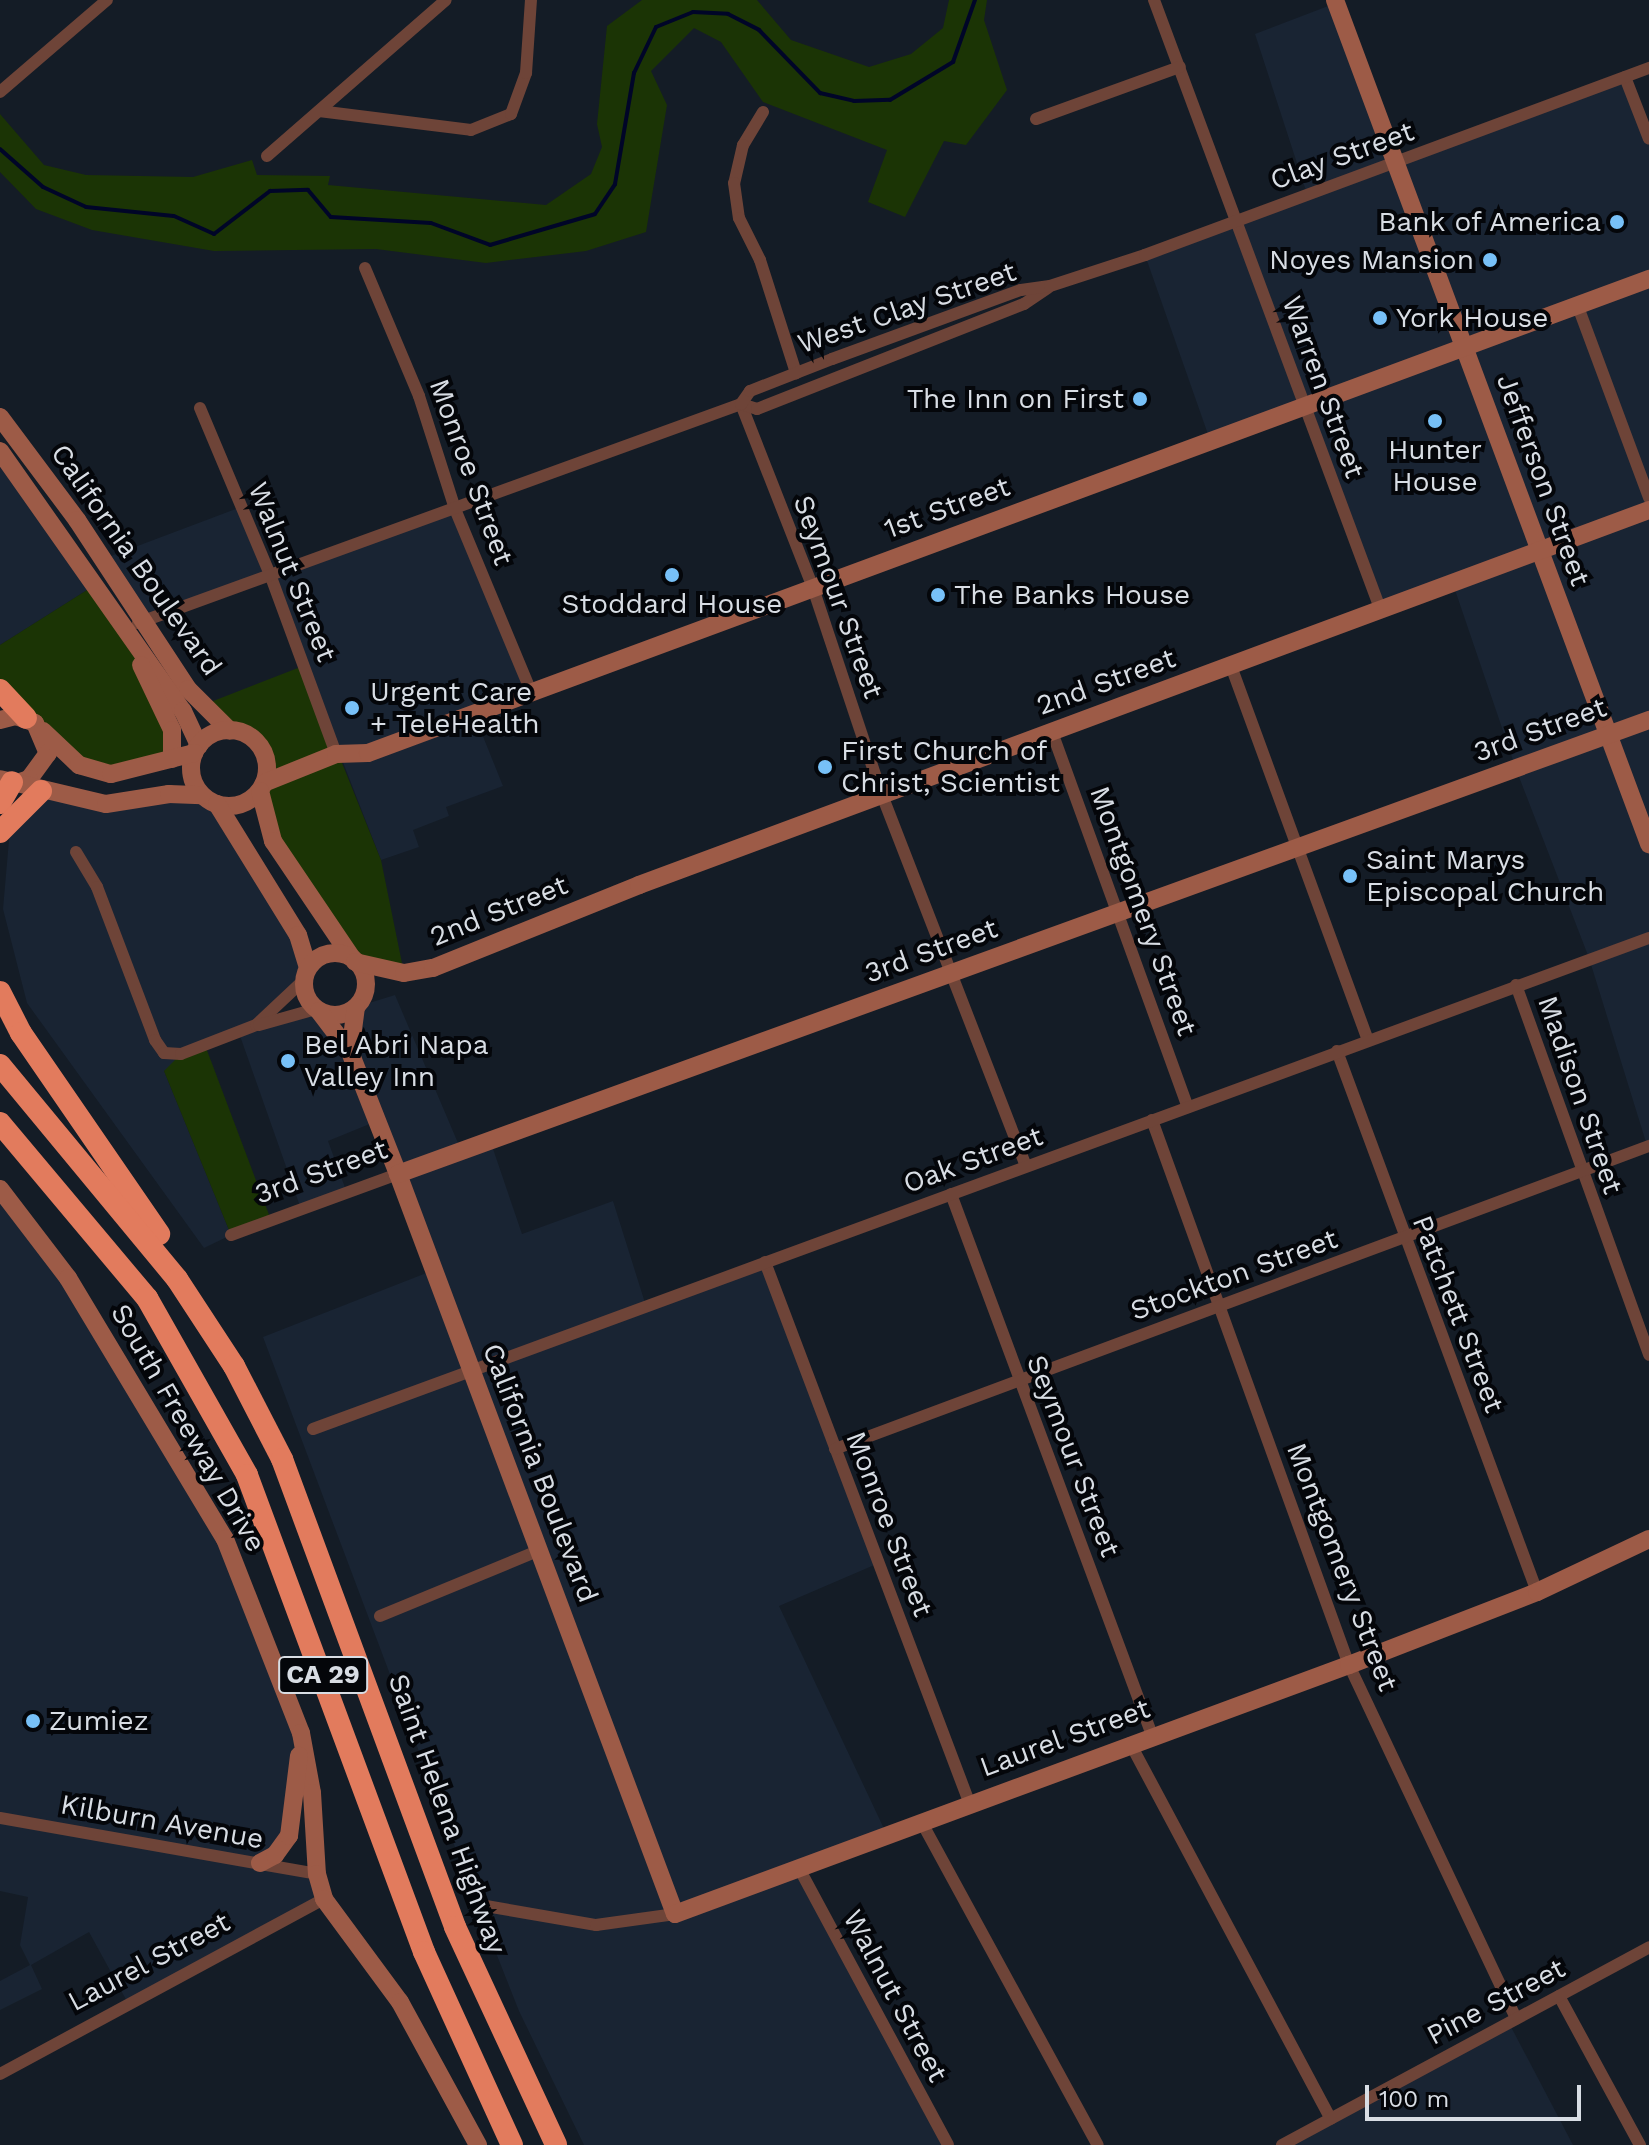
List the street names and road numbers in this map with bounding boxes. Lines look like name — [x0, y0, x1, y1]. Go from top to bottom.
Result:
street label: Clay Street — [1265, 114, 1419, 198]
street label: West Clay Street — [793, 255, 1021, 361]
street label: Warren Street — [1274, 291, 1372, 483]
street label: Jefferson Street — [1489, 369, 1597, 591]
street label: Monroe Street — [422, 374, 520, 570]
street label: California Boulevard — [43, 438, 229, 682]
street label: 1st Street — [880, 470, 1014, 546]
street label: Walnut Street — [241, 477, 343, 667]
street label: Seymour Street — [786, 491, 890, 703]
street label: 2nd Street — [1032, 641, 1180, 723]
street label: 3rd Street — [1469, 690, 1611, 770]
street label: Montgomery Street — [1082, 781, 1204, 1041]
street label: 2nd Street — [425, 868, 573, 954]
street label: 3rd Street — [860, 911, 1002, 991]
street label: Madison Street — [1530, 992, 1630, 1198]
street label: Oak Street — [898, 1119, 1048, 1201]
street label: 3rd Street — [250, 1132, 392, 1212]
street label: Patchett Street — [1405, 1211, 1511, 1417]
street label: Stockton Street — [1126, 1222, 1342, 1328]
street label: South Freeway Drive — [103, 1298, 273, 1558]
street label: California Boulevard — [475, 1338, 605, 1608]
street label: Seymour Street — [1019, 1350, 1127, 1562]
street label: Monroe Street — [838, 1427, 940, 1621]
street label: Montgomery Street — [1279, 1438, 1405, 1696]
road number: CA 29 — [277, 1653, 369, 1697]
street label: Saint Helena Highway — [381, 1669, 513, 1959]
street label: Laurel Street — [975, 1692, 1155, 1784]
street label: Kilburn Avenue — [57, 1788, 267, 1856]
street label: Walnut Street — [835, 1904, 955, 2088]
street label: Laurel Street — [62, 1905, 236, 2019]
street label: Pine Street — [1421, 1952, 1571, 2052]

